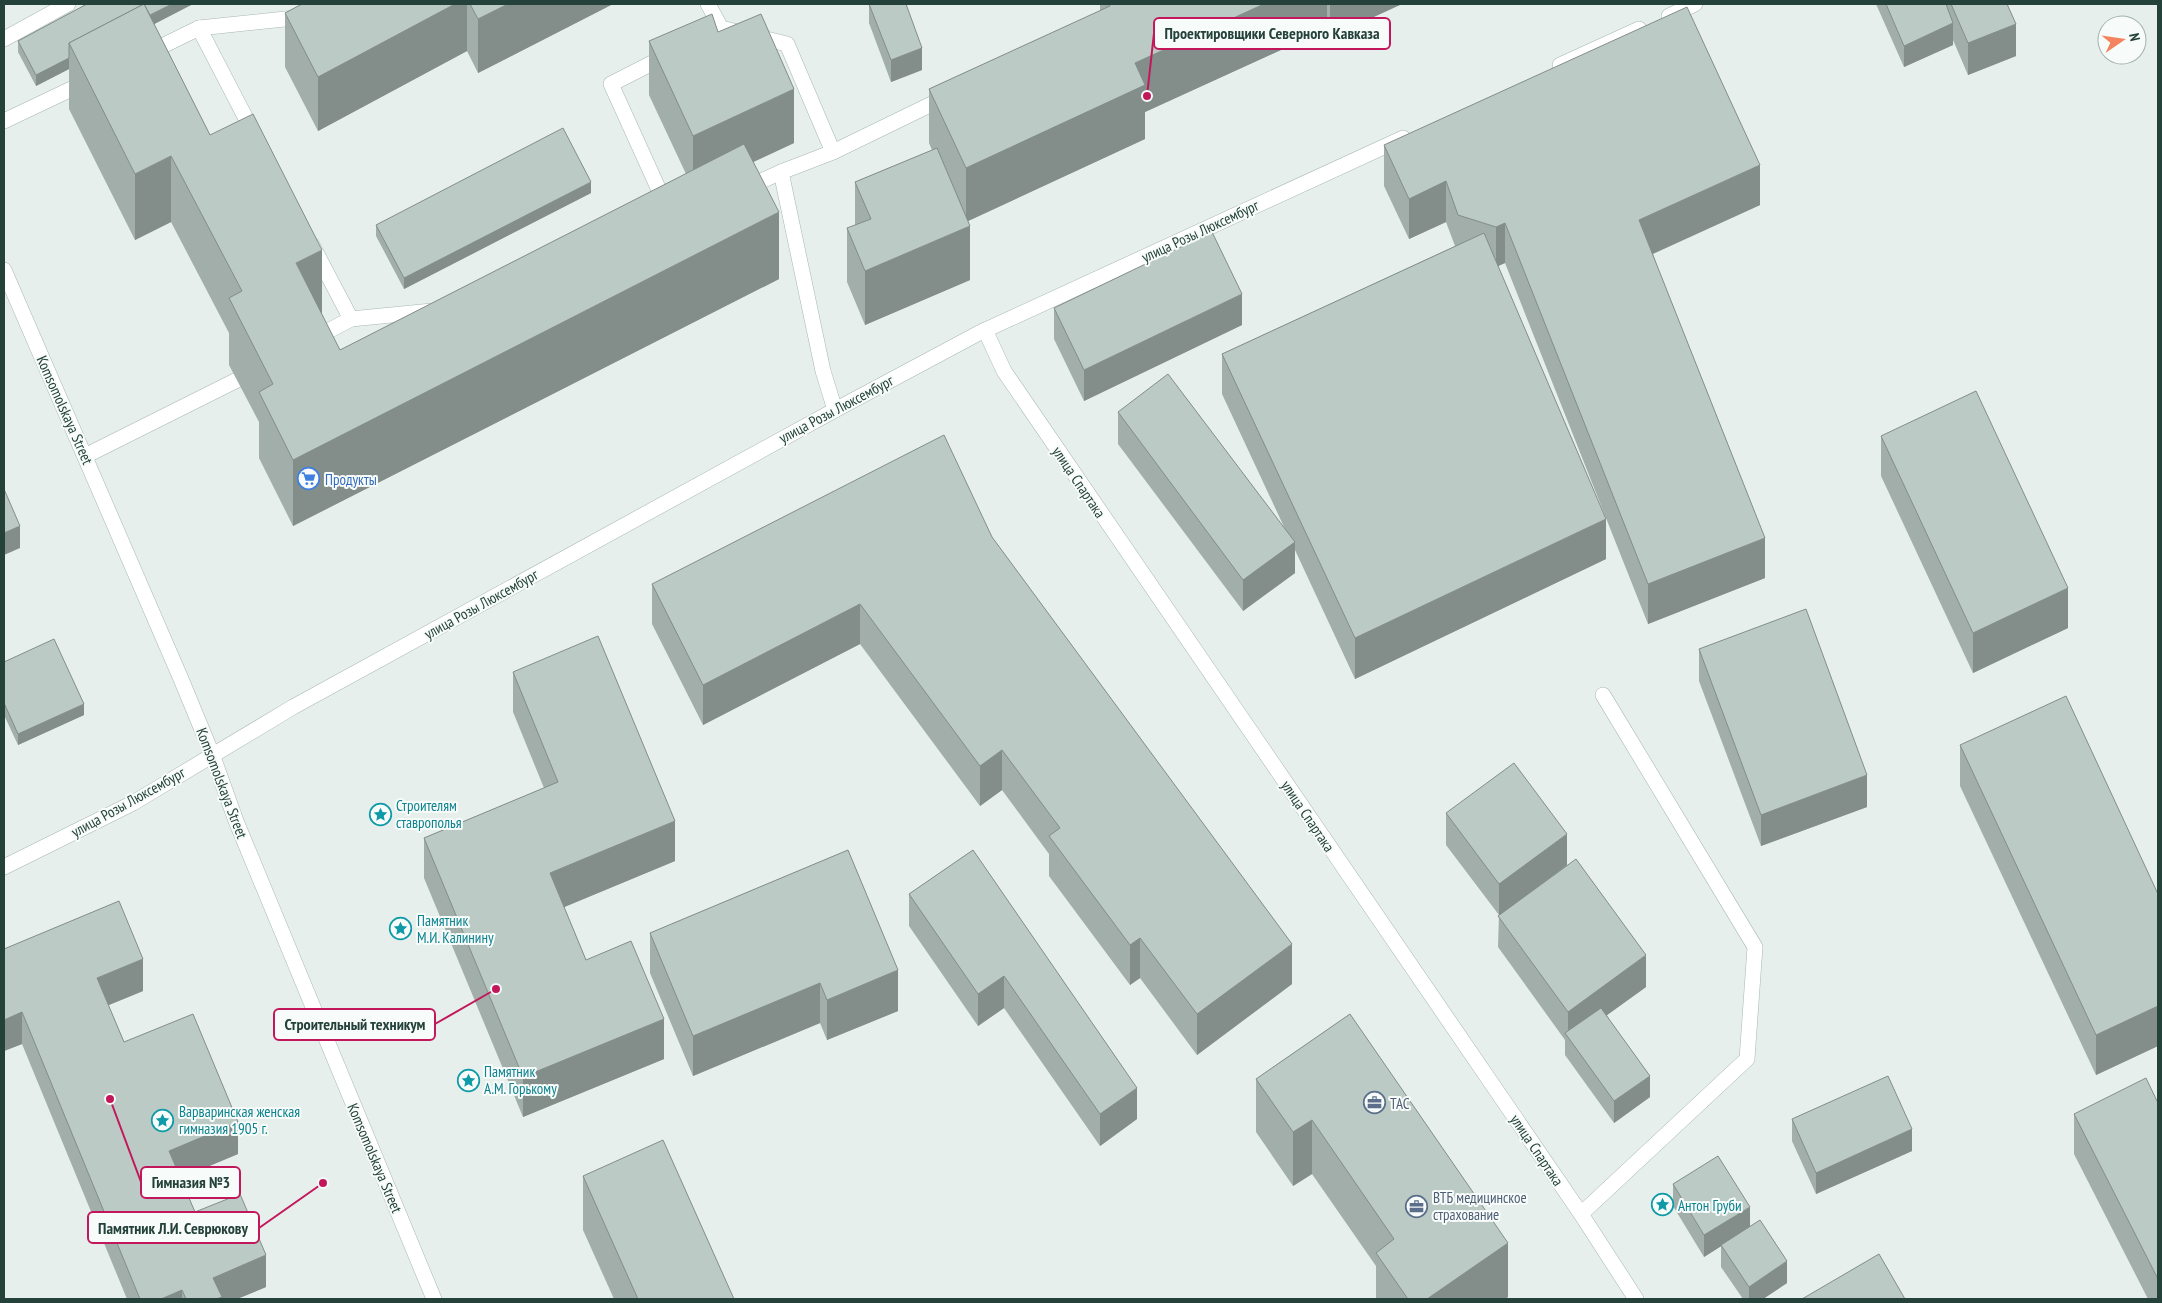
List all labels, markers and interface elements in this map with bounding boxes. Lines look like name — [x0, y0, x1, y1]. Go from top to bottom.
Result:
north arrow — [2097, 15, 2147, 65]
callout: Проектировщики Северного Кавказа — [1154, 18, 1390, 49]
text: Проектировщики Северного Кавказа — [1164, 23, 1380, 43]
text: N — [2125, 31, 2144, 43]
street label: улица Розы Люксембург — [1138, 195, 1262, 266]
street label: Komsomolskaya Street — [33, 353, 97, 467]
street label: улица Розы Люксембург — [775, 370, 897, 447]
street label: улица Спартака — [1048, 443, 1110, 521]
supermarket icon: Продукты — [297, 467, 321, 491]
place label: Продукты — [325, 470, 377, 489]
street label: улица Розы Люксембург — [421, 565, 542, 643]
street label: Komsomolskaya Street — [192, 725, 252, 841]
street label: улица Розы Люксембург — [68, 763, 189, 841]
street label: улица Спартака — [1277, 777, 1339, 855]
place label: Строителям ставрополья — [396, 796, 462, 832]
place icon: Строителям ставрополья — [368, 802, 392, 826]
place label: Памятник М.И. Калинину — [417, 911, 494, 947]
place icon: Памятник М.И. Калинину — [389, 917, 413, 941]
callout: Строительный техникум — [274, 1009, 435, 1040]
text: Строительный техникум — [285, 1014, 426, 1034]
place label: Памятник А.М. Горькому — [484, 1062, 557, 1098]
place icon: Памятник А.М. Горькому — [456, 1068, 480, 1092]
office icon: ТАС — [1362, 1091, 1386, 1115]
place label: ТАС — [1390, 1094, 1410, 1113]
street label: Komsomolskaya Street — [343, 1100, 407, 1216]
place label: Варваринская женская гимназия 1905 г. — [179, 1102, 300, 1138]
place icon: Варваринская женская гимназия 1905 г. — [151, 1108, 175, 1132]
street label: улица Спартака — [1506, 1111, 1568, 1189]
callout: Гимназия №3 — [141, 1167, 240, 1198]
text: Гимназия №3 — [152, 1172, 230, 1192]
place label: ВТБ медицинское страхование — [1433, 1188, 1527, 1224]
place icon: Антон Груби — [1650, 1193, 1674, 1217]
office icon: ВТБ медицинское страхование — [1405, 1194, 1429, 1218]
place label: Антон Груби — [1678, 1196, 1741, 1215]
callout: Памятник Л.И. Севрюкову — [88, 1212, 259, 1243]
text: Памятник Л.И. Севрюкову — [98, 1218, 249, 1238]

